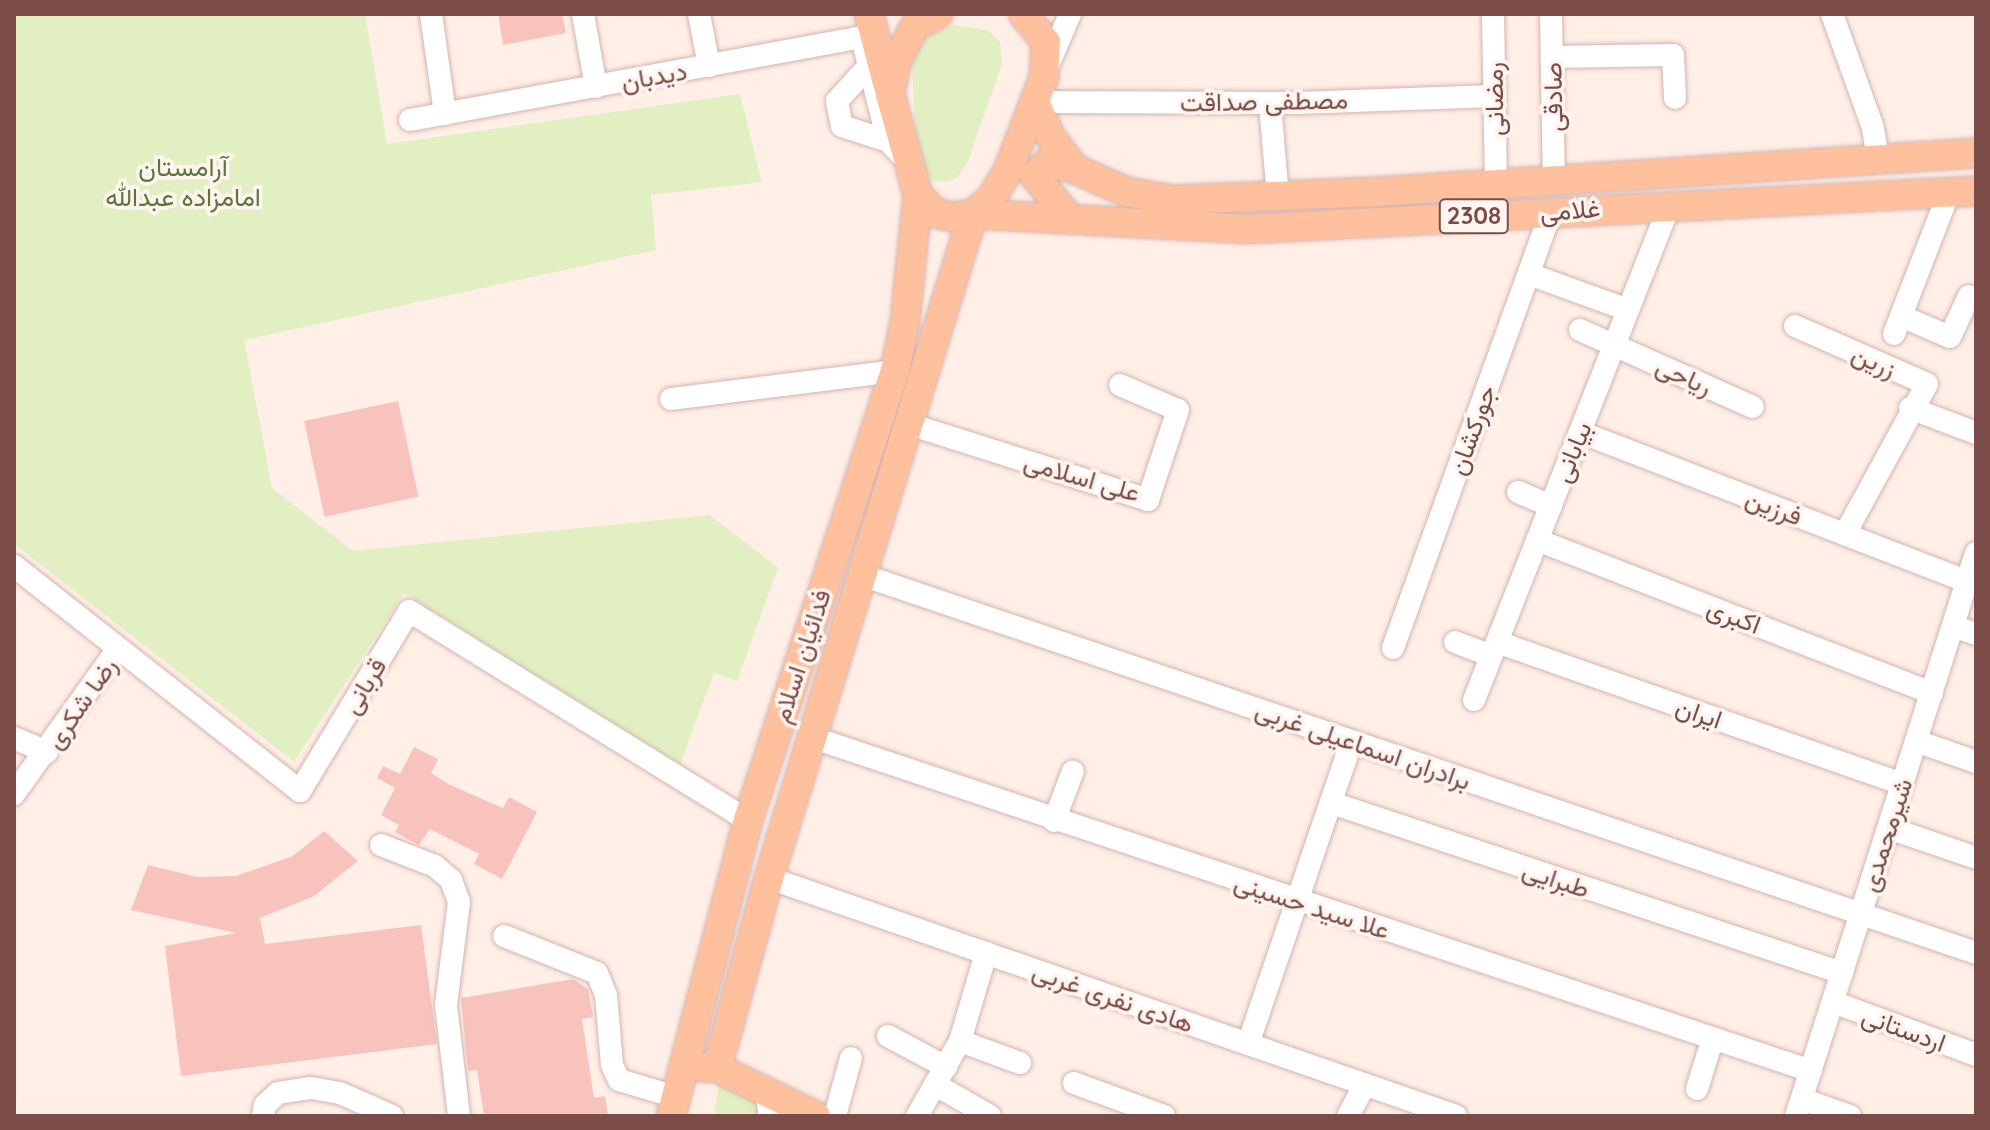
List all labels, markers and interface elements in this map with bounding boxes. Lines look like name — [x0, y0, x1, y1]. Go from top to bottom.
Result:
street label: دیدبان — [619, 55, 689, 97]
street label: رمضانی — [1478, 62, 1510, 136]
street label: صادقی — [1537, 62, 1569, 132]
street label: مصطفی صداقت — [1180, 84, 1348, 118]
park label: آرامستان امامزاده عبدالله — [105, 151, 261, 212]
street label: غلامی — [1539, 192, 1601, 228]
road number: 2308 — [1438, 196, 1510, 236]
street label: زرین — [1847, 338, 1901, 384]
street label: ریاحی — [1651, 350, 1717, 402]
street label: جورکشان — [1441, 381, 1503, 479]
street label: بیابانی — [1546, 417, 1598, 487]
street label: علی اسلامی — [1020, 446, 1144, 508]
street label: فرزین — [1741, 482, 1807, 532]
street label: فدائیان اسلام — [765, 585, 837, 727]
street label: اکبری — [1703, 592, 1765, 640]
street label: رضا شکری — [38, 651, 124, 755]
street label: قربانی — [335, 652, 393, 720]
street label: ایران — [1672, 691, 1726, 735]
street label: برادران اسماعیلی غربی — [1251, 694, 1475, 796]
street label: شیرمحمدی — [1853, 774, 1919, 896]
street label: طبرایی — [1518, 854, 1594, 904]
street label: علا سید حسینی — [1230, 866, 1394, 946]
street label: هادی نفری غربی — [1028, 955, 1198, 1039]
street label: اردستانی — [1858, 999, 1950, 1059]

